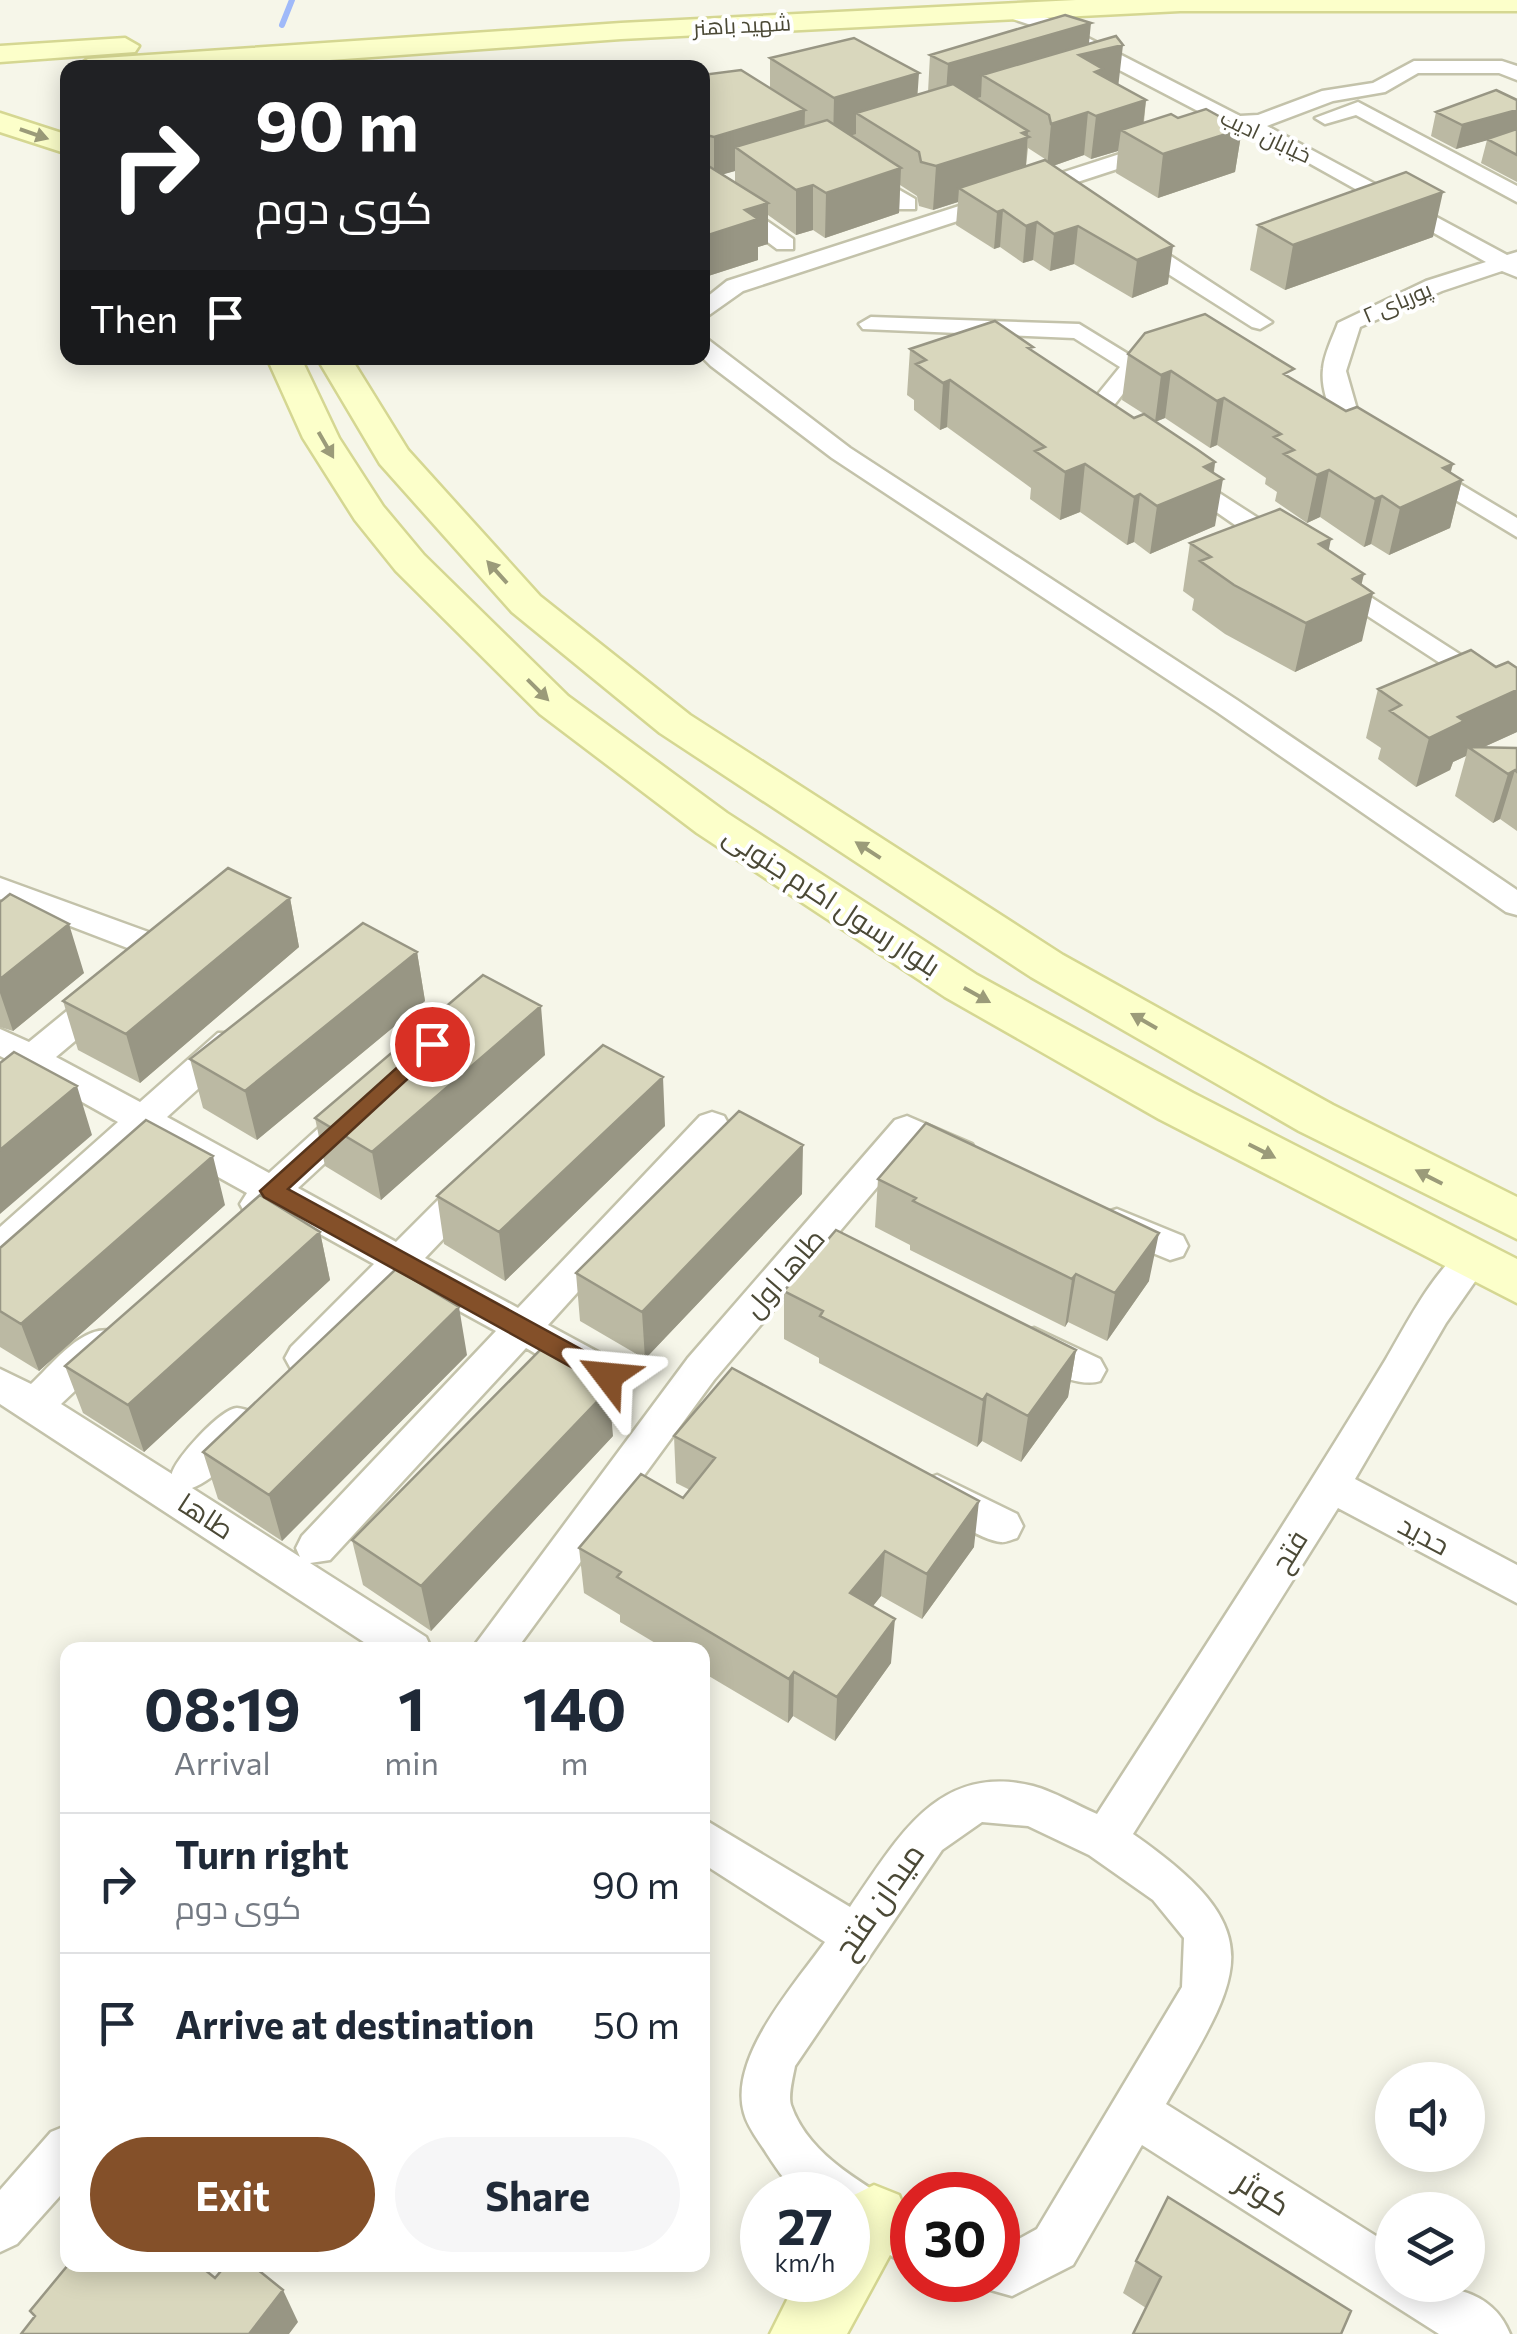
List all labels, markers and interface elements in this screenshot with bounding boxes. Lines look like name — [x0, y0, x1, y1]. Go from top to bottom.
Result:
street label: شهید باهنر — [690, 8, 792, 42]
text: 90 m — [255, 80, 419, 165]
icon: right — [90, 100, 220, 230]
street label: خیابان ادیب — [1217, 103, 1316, 168]
one-way arrow — [19, 127, 49, 142]
text: کوی دوم — [255, 178, 433, 233]
street label: پوریای ۲ — [1358, 275, 1436, 330]
icon: arrive — [198, 290, 253, 345]
text: Then — [90, 294, 178, 341]
one-way arrow — [317, 431, 335, 459]
one-way arrow — [487, 560, 509, 585]
one-way arrow — [525, 677, 549, 701]
street label: بلوار رسول اکرم جنوبی — [716, 817, 947, 986]
one-way arrow — [854, 842, 882, 860]
one-way arrow — [962, 986, 991, 1003]
pin — [390, 1002, 475, 1087]
one-way arrow — [1130, 1013, 1159, 1030]
icon: arrive — [405, 1017, 460, 1072]
one-way arrow — [1247, 1142, 1276, 1159]
one-way arrow — [1415, 1169, 1444, 1186]
street label: طاها اول — [736, 1221, 832, 1324]
position arrow — [556, 1324, 660, 1428]
street label: طاها — [172, 1485, 241, 1546]
street label: حدید — [1393, 1507, 1456, 1562]
street label: فتح — [1262, 1523, 1316, 1579]
text: 08:19 — [144, 1670, 301, 1743]
text: 1 — [398, 1670, 425, 1743]
text: 140 — [522, 1670, 626, 1743]
text: Arrival — [174, 1742, 271, 1782]
text: min — [384, 1742, 439, 1782]
text: m — [560, 1742, 588, 1782]
text: Turn right — [175, 1830, 349, 1877]
street label: میدان فتح — [823, 1834, 935, 1968]
icon: right — [90, 1856, 145, 1911]
text: 90 m — [592, 1860, 680, 1907]
text: کوی دوم — [175, 1886, 301, 1926]
icon: arrive — [90, 1996, 145, 2051]
text: Arrive at destination — [175, 2000, 534, 2047]
text: 50 m — [593, 2000, 680, 2047]
map controls — [1375, 2062, 1485, 2302]
button: sound — [1375, 2062, 1485, 2172]
button: Exit — [90, 2137, 375, 2252]
button: Share — [395, 2137, 680, 2252]
street label: کوثر — [1228, 2158, 1299, 2223]
speed limit sign: 30 — [890, 2172, 1020, 2302]
button: layers — [1375, 2192, 1485, 2302]
text: 27 — [777, 2194, 833, 2255]
text: km/h — [775, 2247, 835, 2277]

